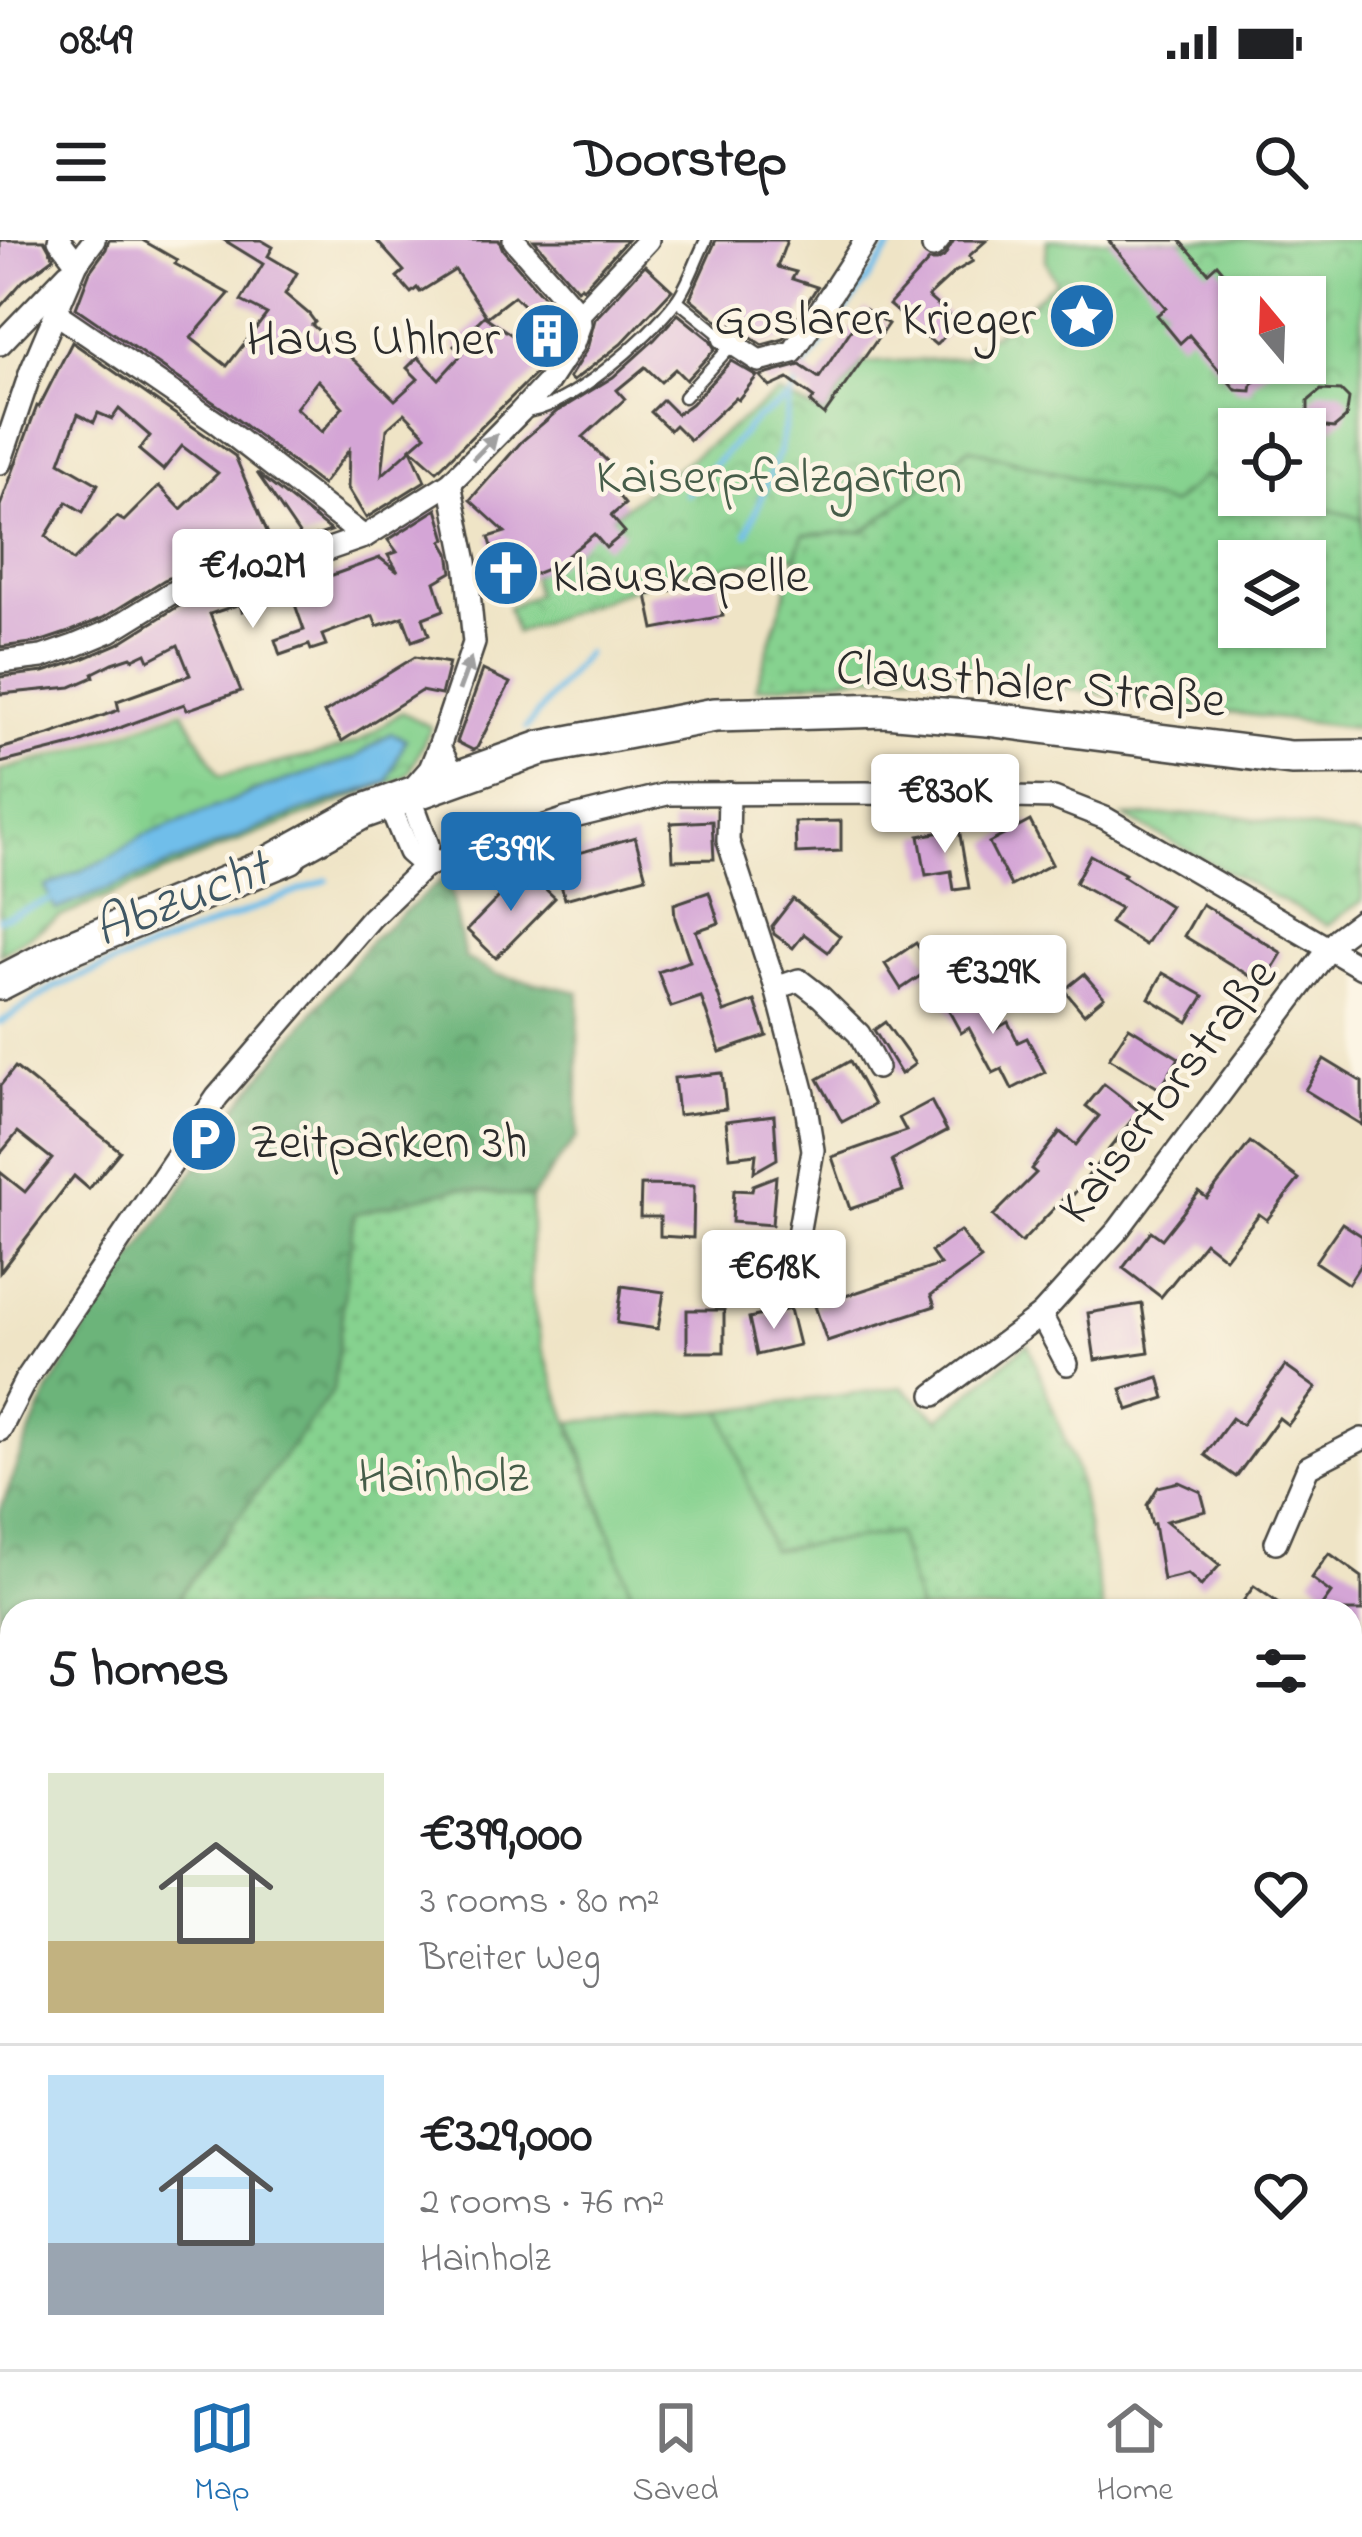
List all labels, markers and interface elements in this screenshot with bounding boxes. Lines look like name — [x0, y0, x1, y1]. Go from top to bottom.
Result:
text: 08:49 — [60, 9, 132, 75]
text: Doorstep — [575, 123, 787, 201]
icon: menu — [48, 129, 114, 195]
icon: search — [1248, 129, 1314, 195]
north arrow — [1218, 276, 1326, 384]
map controls — [1218, 276, 1326, 648]
place icon: Goslarer Krieger — [1047, 281, 1117, 351]
place label: Goslarer Krieger — [714, 284, 1036, 359]
building icon: Haus Uhlner — [512, 301, 582, 371]
place label: Haus Uhlner — [246, 304, 500, 379]
button: locate — [1218, 408, 1326, 516]
one-way arrow — [470, 433, 498, 462]
park label: Kaiserpfalzgarten — [596, 442, 962, 517]
pin: €1.02M — [155, 529, 351, 631]
church icon: Klauskapelle — [471, 538, 541, 608]
text: €1.02M — [199, 539, 307, 596]
button: layers — [1218, 540, 1326, 648]
place label: Klauskapelle — [552, 541, 808, 616]
street label: Clausthaler Straße — [833, 632, 1229, 741]
one-way arrow — [457, 656, 475, 692]
pin: €830K — [861, 754, 1029, 856]
text: €830K — [898, 764, 992, 821]
pin: €399K — [427, 812, 595, 914]
text: €399K — [468, 822, 554, 879]
water label: Abzucht — [83, 831, 286, 971]
pin: €329K — [909, 935, 1077, 1037]
street label: Kaisertorstraße — [1041, 943, 1298, 1242]
text: €329K — [946, 945, 1040, 1002]
parking icon: Zeitparken 3h — [169, 1104, 239, 1174]
place label: Zeitparken 3h — [250, 1107, 528, 1182]
pin: €618K — [690, 1230, 858, 1332]
text: €618K — [729, 1240, 819, 1297]
park label: Hainholz — [358, 1441, 529, 1516]
text: 5 homes — [48, 1634, 229, 1709]
icon: filters — [1248, 1638, 1314, 1704]
text: €399,000 — [420, 1799, 582, 1874]
icon: home — [144, 1821, 288, 1965]
icon: heart — [1248, 1860, 1314, 1926]
text: 3 rooms · 80 m² — [420, 1874, 660, 1931]
text: Breiter Weg — [420, 1931, 601, 1988]
text: €329,000 — [420, 2100, 592, 2175]
icon: home — [144, 2123, 288, 2267]
icon: heart — [1248, 2162, 1314, 2228]
text: 2 rooms · 76 m² — [420, 2175, 665, 2232]
text: Hainholz — [420, 2232, 551, 2289]
tab: Map — [189, 2395, 255, 2515]
tab: Saved — [633, 2395, 719, 2515]
tab: Home — [1096, 2395, 1173, 2515]

